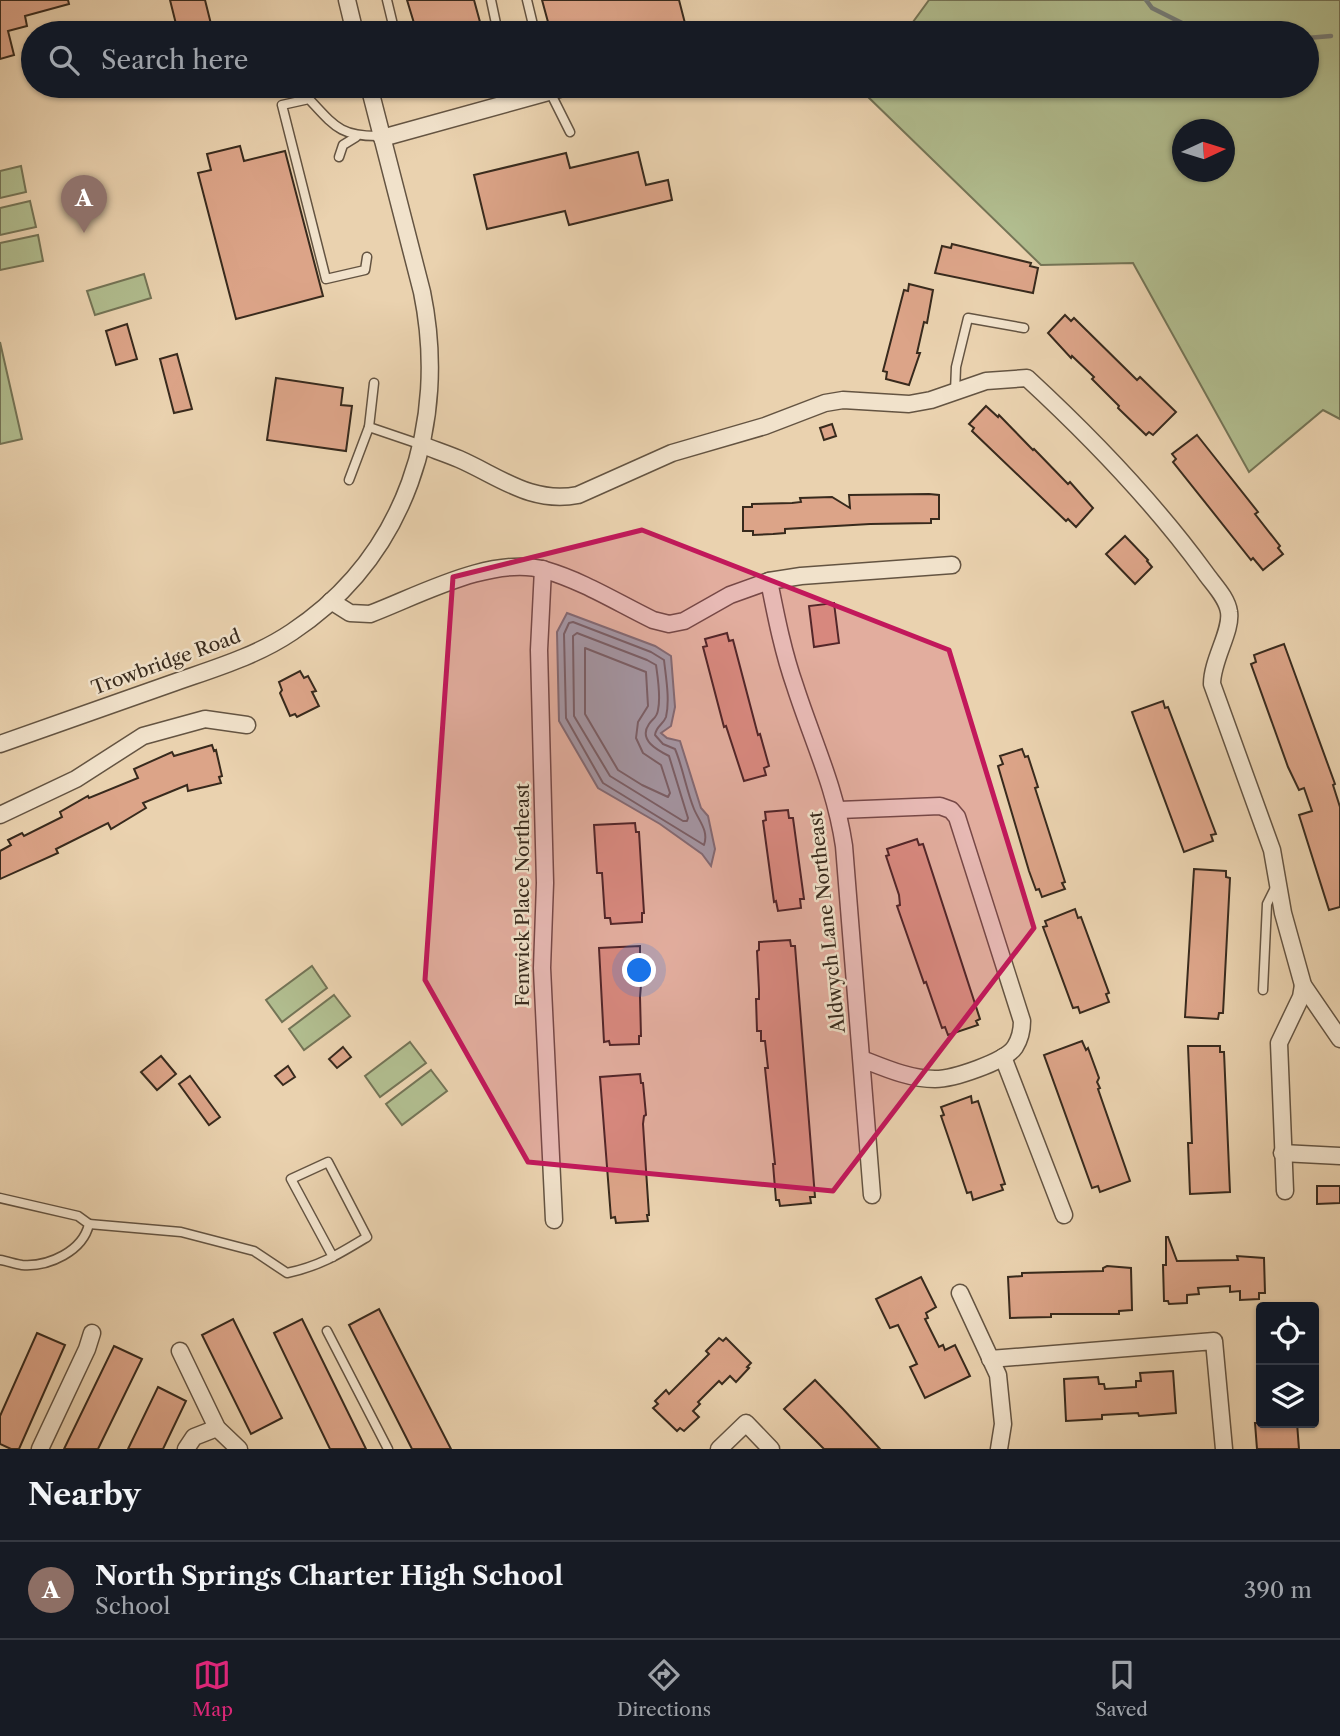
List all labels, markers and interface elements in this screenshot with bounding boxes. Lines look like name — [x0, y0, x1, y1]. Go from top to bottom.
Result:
search box — [21, 21, 1319, 98]
icon: search — [45, 41, 83, 79]
text: Search here — [101, 44, 248, 76]
north arrow — [1172, 119, 1235, 182]
pin: A — [61, 175, 107, 233]
street label: Trowbridge Road — [88, 624, 244, 700]
street label: Fenwick Place Northeast — [511, 783, 534, 1007]
street label: Aldwych Lane Northeast — [804, 810, 850, 1035]
your location — [622, 953, 656, 987]
map controls — [1256, 1302, 1319, 1428]
button: locate — [1256, 1302, 1319, 1365]
button: layers — [1256, 1365, 1319, 1428]
text: Nearby — [28, 1476, 141, 1513]
text: North Springs Charter High School — [95, 1560, 563, 1592]
text: A — [42, 1576, 60, 1604]
text: 390 m — [1244, 1576, 1312, 1604]
text: School — [95, 1592, 170, 1620]
tab: Map — [192, 1656, 233, 1721]
tab: Directions — [617, 1656, 711, 1721]
tab: Saved — [1095, 1656, 1148, 1721]

